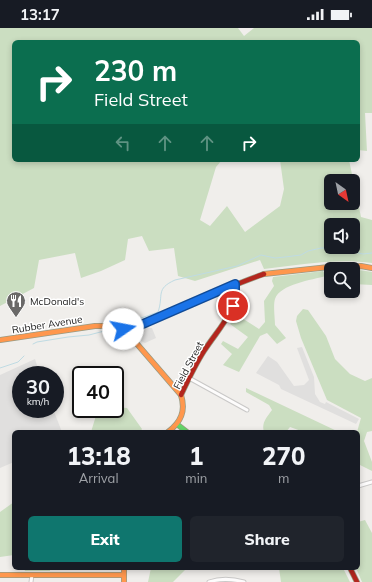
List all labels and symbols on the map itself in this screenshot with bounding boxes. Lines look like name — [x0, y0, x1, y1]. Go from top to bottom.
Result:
north arrow — [324, 174, 360, 210]
pin — [216, 289, 250, 323]
restaurant icon: McDonald's — [5, 290, 27, 318]
place label: McDonald's — [30, 295, 84, 308]
position arrow — [102, 308, 144, 350]
street label: Rubber Avenue — [11, 313, 83, 336]
street label: Field Street — [170, 339, 207, 391]
speed limit sign: 40 — [72, 366, 124, 418]

